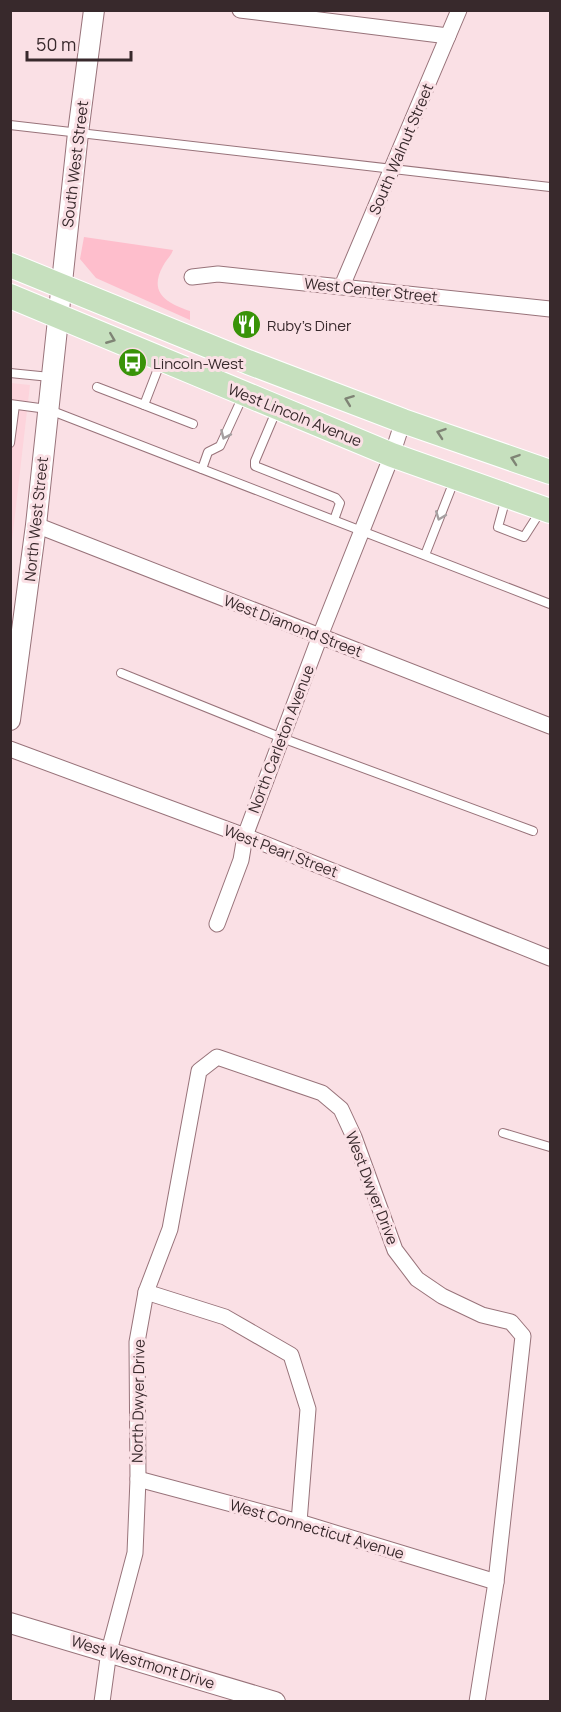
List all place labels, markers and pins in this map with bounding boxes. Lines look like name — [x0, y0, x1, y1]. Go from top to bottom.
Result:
restaurant icon: Ruby's Diner — [230, 309, 262, 341]
place label: Ruby's Diner — [267, 315, 352, 336]
bus stop icon: Lincoln-West — [116, 347, 148, 379]
place label: Lincoln-West — [153, 353, 244, 374]

